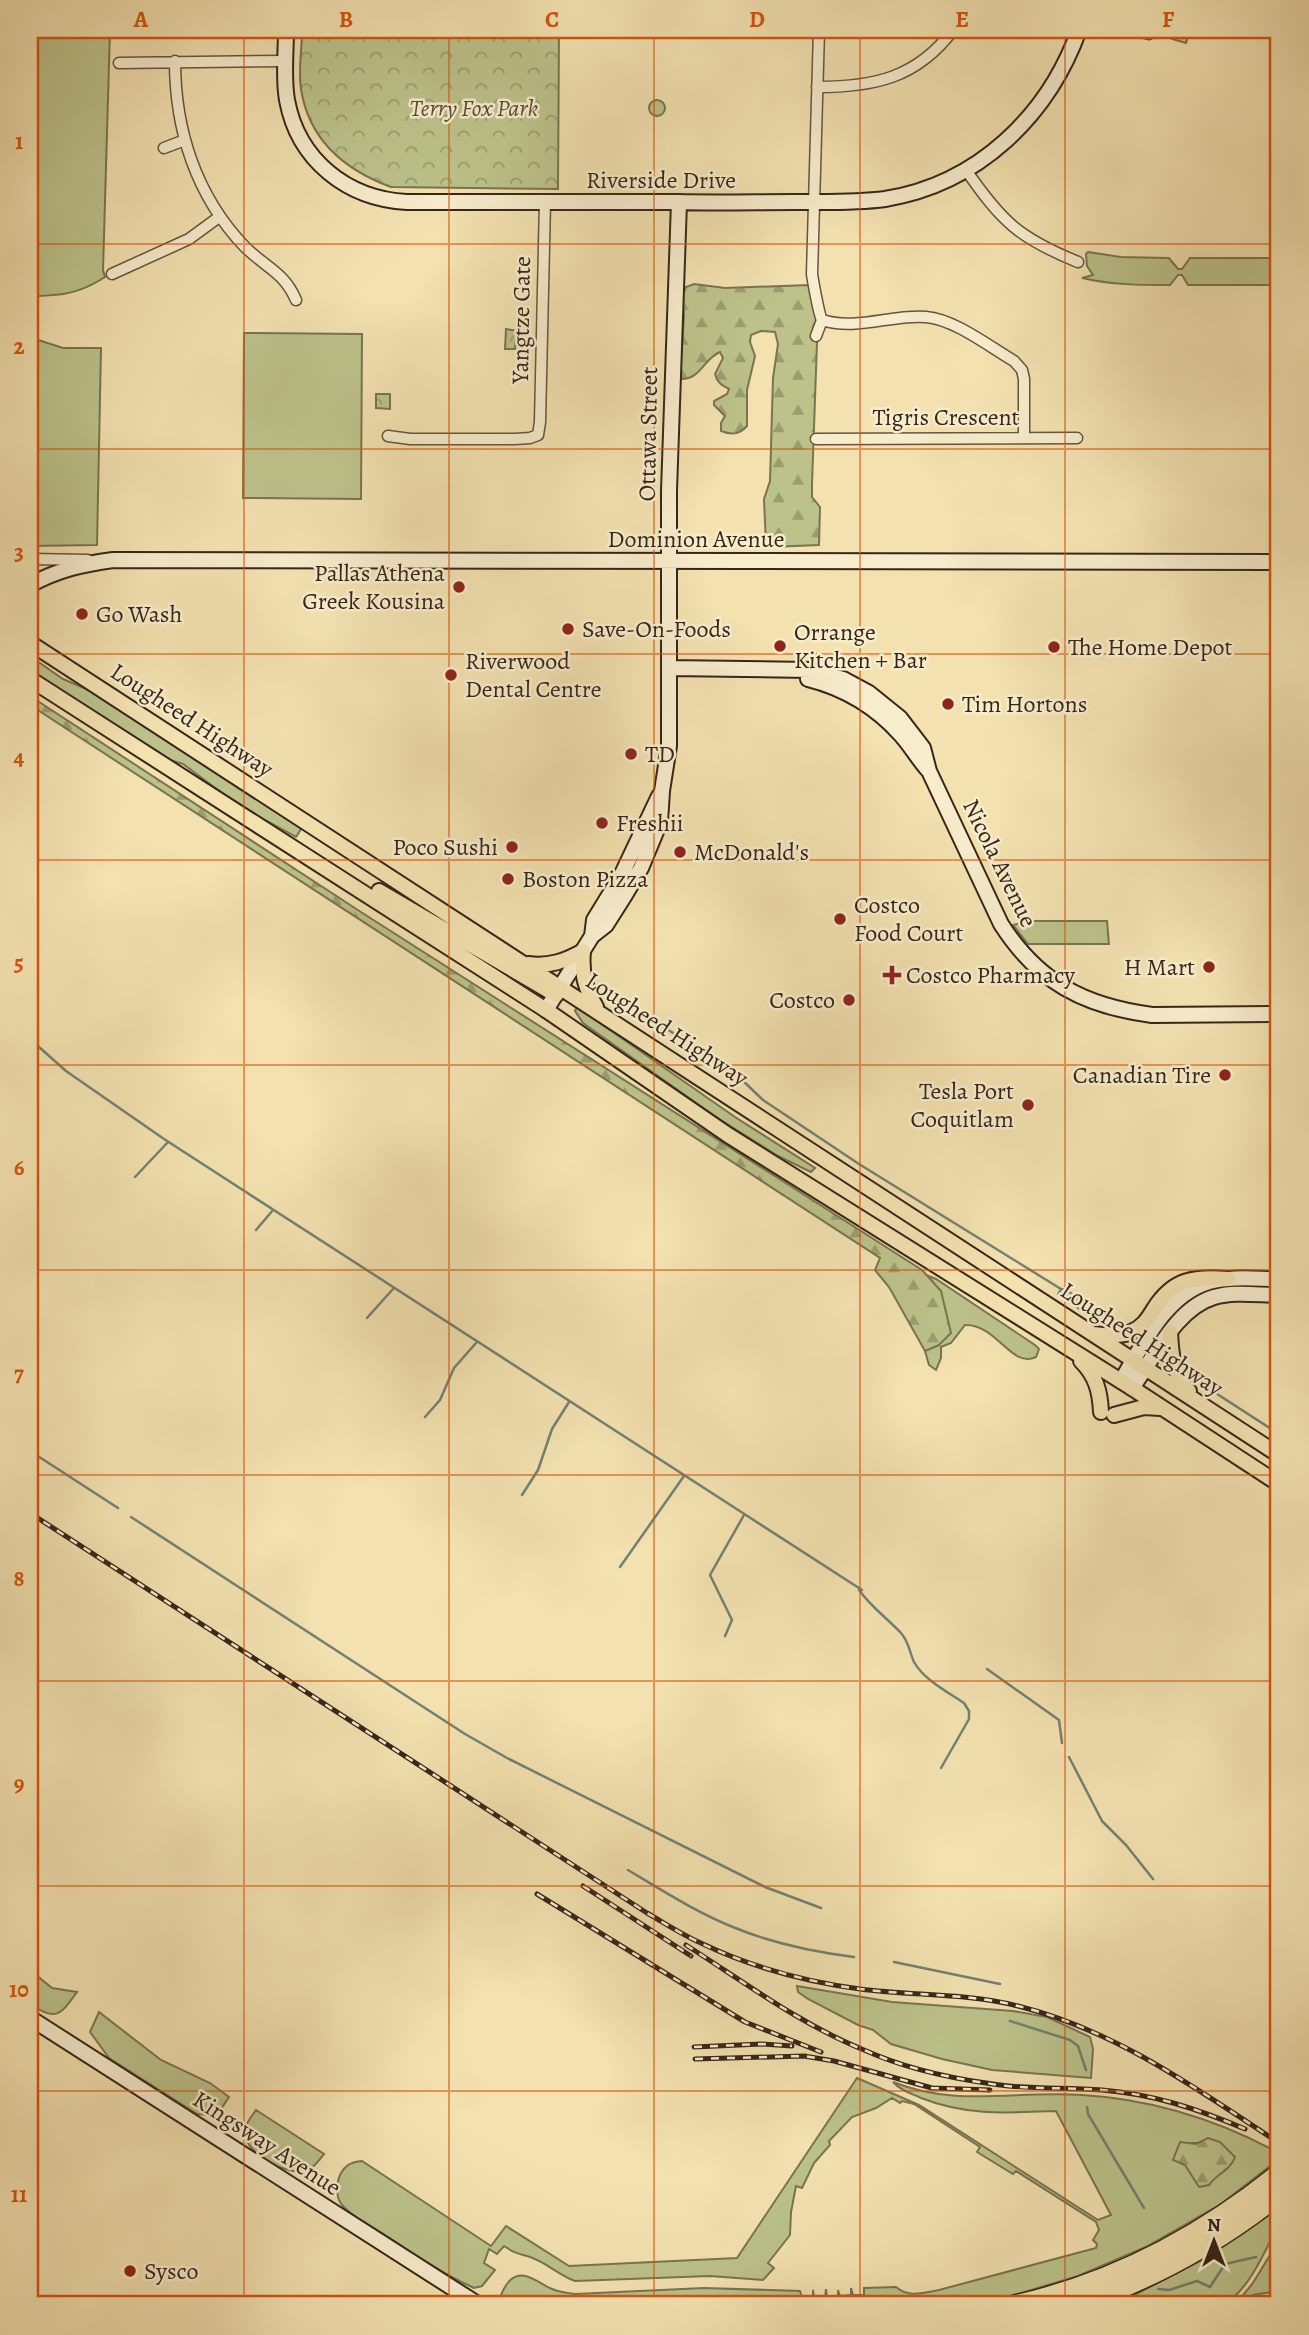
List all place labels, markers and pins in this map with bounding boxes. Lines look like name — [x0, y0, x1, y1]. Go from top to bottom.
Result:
place label: Pallas Athena Greek Kousina — [302, 557, 446, 617]
marker: Pallas Athena Greek Kousina — [451, 579, 467, 595]
place label: Go Wash — [96, 598, 183, 630]
marker: Go Wash — [74, 606, 90, 622]
place label: Save-On-Foods — [582, 613, 731, 645]
place label: Orrange Kitchen + Bar — [794, 616, 927, 676]
marker: Save-On-Foods — [560, 621, 576, 637]
place label: The Home Depot — [1068, 631, 1233, 663]
marker: Orrange Kitchen + Bar — [772, 638, 788, 654]
marker: The Home Depot — [1046, 639, 1062, 655]
place label: Riverwood Dental Centre — [465, 645, 602, 705]
marker: Riverwood Dental Centre — [443, 667, 459, 683]
place label: Tim Hortons — [962, 688, 1087, 720]
marker: Tim Hortons — [940, 696, 956, 712]
place label: TD — [645, 738, 675, 770]
marker: TD — [623, 746, 639, 762]
place label: Freshii — [616, 807, 684, 839]
marker: Freshii — [594, 815, 610, 831]
place label: Poco Sushi — [392, 831, 498, 863]
place label: McDonald's — [694, 836, 809, 868]
marker: Poco Sushi — [504, 839, 520, 855]
marker: McDonald's — [672, 844, 688, 860]
place label: Boston Pizza — [522, 863, 649, 895]
marker: Boston Pizza — [500, 871, 516, 887]
place label: Costco Food Court — [854, 889, 963, 949]
marker: Costco Food Court — [832, 911, 848, 927]
place label: H Mart — [1124, 951, 1195, 983]
place label: Costco Pharmacy — [906, 959, 1075, 991]
marker: H Mart — [1201, 959, 1217, 975]
marker: Costco Pharmacy — [884, 967, 900, 983]
place label: Costco — [769, 984, 835, 1016]
marker: Costco — [841, 992, 857, 1008]
place label: Canadian Tire — [1073, 1059, 1211, 1091]
marker: Canadian Tire — [1217, 1067, 1233, 1083]
place label: Tesla Port Coquitlam — [910, 1075, 1014, 1135]
marker: Tesla Port Coquitlam — [1020, 1097, 1036, 1113]
place label: Sysco — [144, 2255, 198, 2287]
marker: Sysco — [122, 2263, 138, 2279]

